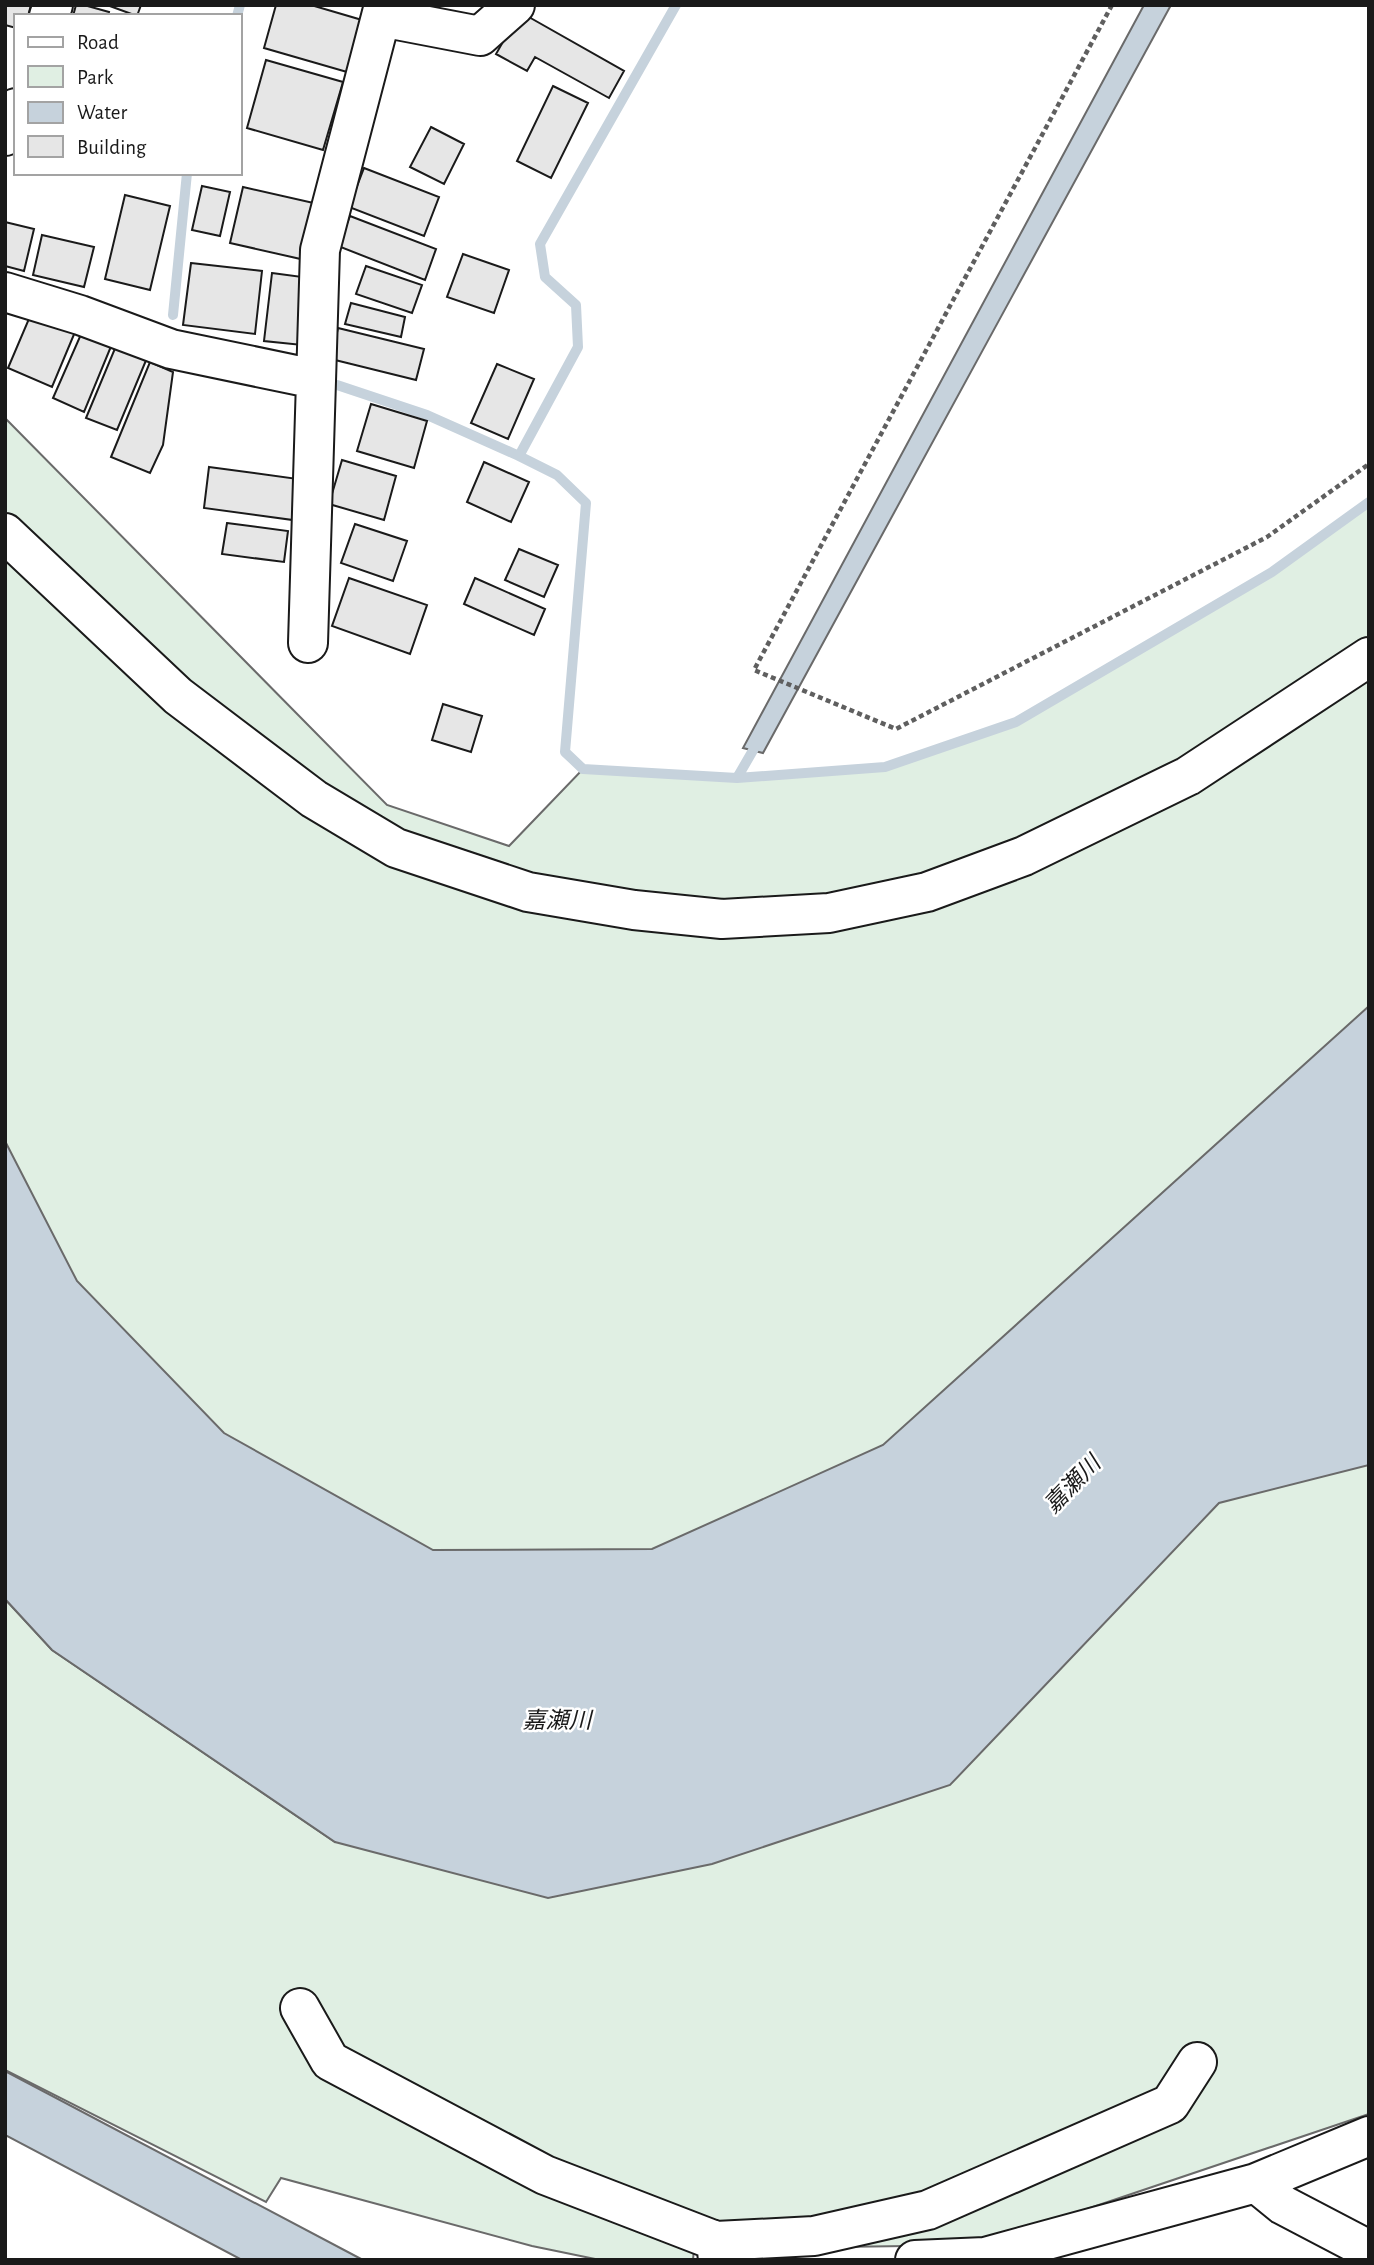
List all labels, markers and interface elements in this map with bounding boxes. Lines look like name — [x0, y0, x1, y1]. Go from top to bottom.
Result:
legend — [14, 14, 242, 175]
text: Road — [77, 32, 119, 53]
text: Park — [77, 67, 114, 88]
text: Water — [77, 102, 127, 123]
text: Building — [77, 137, 147, 158]
water label: 嘉瀬川 — [1039, 1449, 1107, 1518]
water label: 嘉瀬川 — [523, 1708, 595, 1733]

